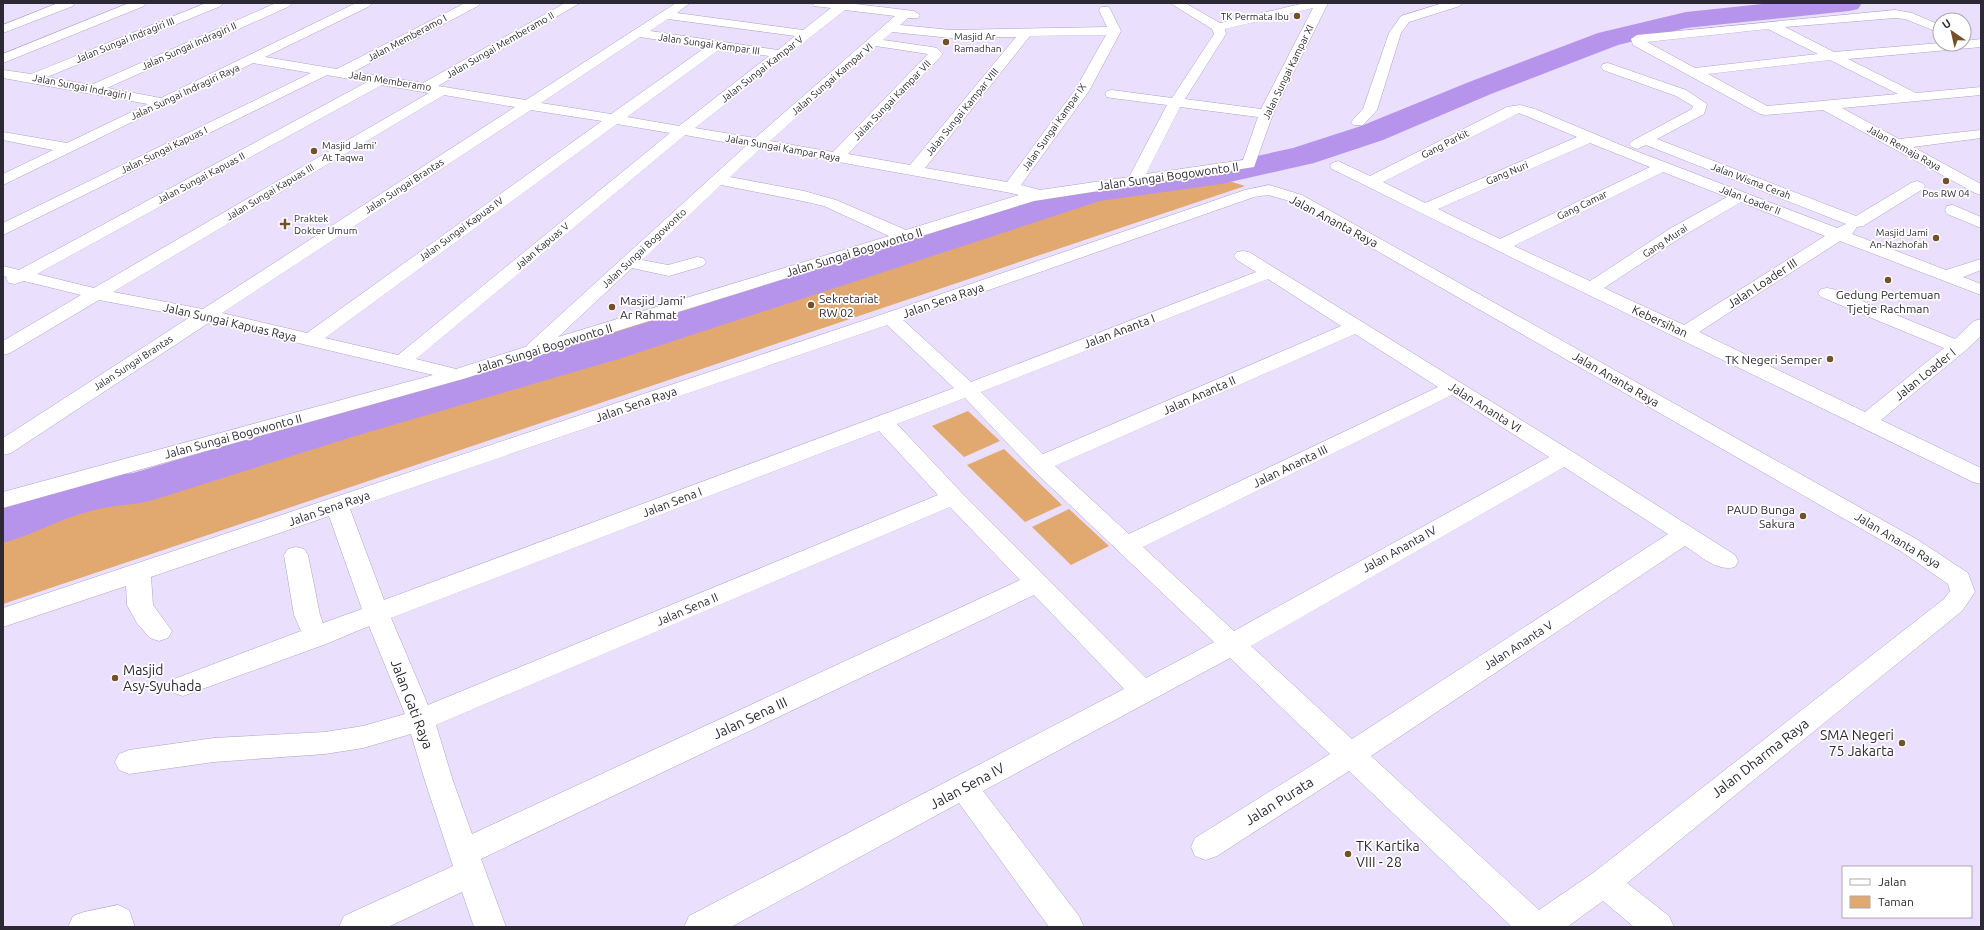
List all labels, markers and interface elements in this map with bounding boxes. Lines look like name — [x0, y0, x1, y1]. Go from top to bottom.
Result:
street label: Jalan Sungai Memberamo II — [444, 9, 556, 81]
place label: TK Permata Ibu — [1221, 11, 1289, 22]
marker: TK Permata Ibu — [1292, 11, 1302, 21]
street label: Jalan Memberamo I — [365, 12, 449, 64]
north arrow — [1932, 12, 1972, 52]
street label: Jalan Sungai Indragiri III — [74, 15, 176, 65]
text: U — [1940, 17, 1953, 31]
street label: Jalan Sungai Indragiri II — [140, 20, 238, 72]
street label: Jalan Sungai Kampar XI — [1260, 23, 1316, 121]
street label: Jalan Sungai Kampar III — [657, 31, 761, 57]
place label: Masjid Ar Ramadhan — [954, 31, 1002, 54]
street label: Jalan Sungai Kampar V — [719, 33, 806, 105]
marker: Masjid Ar Ramadhan — [941, 37, 951, 47]
street label: Jalan Sungai Kampar VI — [789, 41, 875, 117]
street label: Jalan Sungai Kampar VII — [851, 58, 933, 142]
street label: Jalan Sungai Indragiri Raya — [129, 62, 241, 122]
street label: Jalan Sungai Kampar VIII — [923, 66, 1001, 158]
street label: Jalan Memberamo — [348, 69, 432, 93]
street label: Jalan Sungai Indragiri I — [32, 72, 132, 102]
street label: Jalan Sungai Kampar IX — [1020, 81, 1088, 173]
street label: Jalan Remaja Raya — [1865, 123, 1943, 173]
street label: Jalan Sungai Kapuas I — [119, 124, 209, 176]
street label: Gang Parkit — [1419, 127, 1471, 161]
street label: Jalan Sungai Kampar Raya — [725, 132, 841, 164]
place label: Masjid Jami' At Taqwa — [322, 140, 377, 163]
marker: Masjid Jami' At Taqwa — [309, 146, 319, 156]
street label: Jalan Sungai Kapuas II — [155, 150, 247, 206]
street label: Jalan Sungai Brantas — [362, 156, 446, 216]
street label: Gang Nuri — [1484, 159, 1530, 187]
street label: Jalan Sungai Bogowonto II — [1097, 160, 1239, 192]
street label: Jalan Sungai Kapuas III — [224, 161, 316, 223]
street label: Jalan Wisma Cerah — [1710, 161, 1792, 201]
marker: Pos RW 04 — [1941, 176, 1951, 186]
street label: Jalan Loader II — [1718, 183, 1782, 217]
street label: Gang Camar — [1555, 188, 1609, 222]
place label: Pos RW 04 — [1922, 188, 1970, 199]
street label: Jalan Ananta Raya — [1288, 192, 1380, 250]
street label: Jalan Sungai Kapuas IV — [417, 194, 506, 263]
street label: Jalan Sungai Bogowonto — [600, 206, 688, 290]
place label: Praktek Dokter Umum — [294, 213, 357, 236]
marker: Praktek Dokter Umum — [279, 218, 291, 230]
street label: Jalan Kapuas V — [513, 220, 572, 272]
street label: Gang Murai — [1641, 222, 1689, 260]
street label: Jalan Sungai Bogowonto II — [784, 225, 924, 279]
place label: Masjid Jami An-Nazhofah — [1870, 227, 1928, 250]
marker: Masjid Jami An-Nazhofah — [1931, 233, 1941, 243]
street label: Jalan Loader III — [1725, 256, 1799, 310]
marker: Gedung Pertemuan Tjetje Rachman — [1883, 275, 1893, 285]
street label: Jalan Sena Raya — [901, 280, 985, 320]
place label: Gedung Pertemuan Tjetje Rachman — [1836, 288, 1940, 315]
place label: Sekretariat RW 02 — [819, 292, 879, 319]
place label: Masjid Jami' Ar Rahmat — [620, 294, 686, 321]
street label: Jalan Sungai Kapuas Raya — [162, 300, 298, 344]
marker: Sekretariat RW 02 — [806, 300, 816, 310]
marker: Masjid Jami' Ar Rahmat — [607, 302, 617, 312]
street label: Kebersihan — [1630, 302, 1690, 340]
street label: Jalan Ananta I — [1081, 311, 1157, 351]
street label: Jalan Sungai Bogowonto II — [474, 321, 614, 375]
street label: Jalan Sungai Brantas — [91, 333, 175, 393]
street label: Jalan Loader I — [1892, 346, 1958, 402]
street label: Jalan Ananta Raya — [1570, 349, 1662, 409]
place label: TK Negeri Semper — [1725, 353, 1822, 366]
marker: TK Negeri Semper — [1825, 354, 1835, 364]
street label: Jalan Ananta II — [1161, 373, 1237, 417]
street label: Jalan Ananta VI — [1446, 380, 1524, 434]
street label: Jalan Sena Raya — [594, 384, 678, 424]
street label: Jalan Sungai Bogowonto II — [163, 411, 303, 461]
street label: Jalan Ananta III — [1251, 442, 1329, 490]
street label: Jalan Sena I — [640, 485, 704, 519]
street label: Jalan Sena Raya — [287, 488, 371, 528]
place label: PAUD Bunga Sakura — [1727, 503, 1795, 530]
street label: Jalan Ananta Raya — [1853, 509, 1943, 571]
marker: PAUD Bunga Sakura — [1798, 511, 1808, 521]
street label: Jalan Ananta IV — [1360, 523, 1439, 575]
street label: Jalan Sena II — [654, 590, 720, 628]
street label: Jalan Ananta V — [1481, 618, 1555, 672]
street label: Jalan Gati Raya — [388, 657, 436, 751]
place label: Masjid Asy-Syuhada — [123, 662, 202, 694]
marker: Masjid Asy-Syuhada — [110, 673, 120, 683]
street label: Jalan Sena III — [710, 694, 790, 742]
street label: Jalan Dharma Raya — [1708, 715, 1812, 801]
place label: SMA Negeri 75 Jakarta — [1820, 727, 1894, 759]
marker: SMA Negeri 75 Jakarta — [1897, 738, 1907, 748]
street label: Jalan Sena IV — [927, 760, 1007, 812]
street label: Jalan Purata — [1242, 774, 1316, 828]
place label: TK Kartika VIII - 28 — [1356, 838, 1420, 870]
marker: TK Kartika VIII - 28 — [1343, 849, 1353, 859]
legend — [1842, 866, 1972, 918]
text: Jalan — [1878, 875, 1906, 888]
text: Taman — [1878, 895, 1914, 908]

